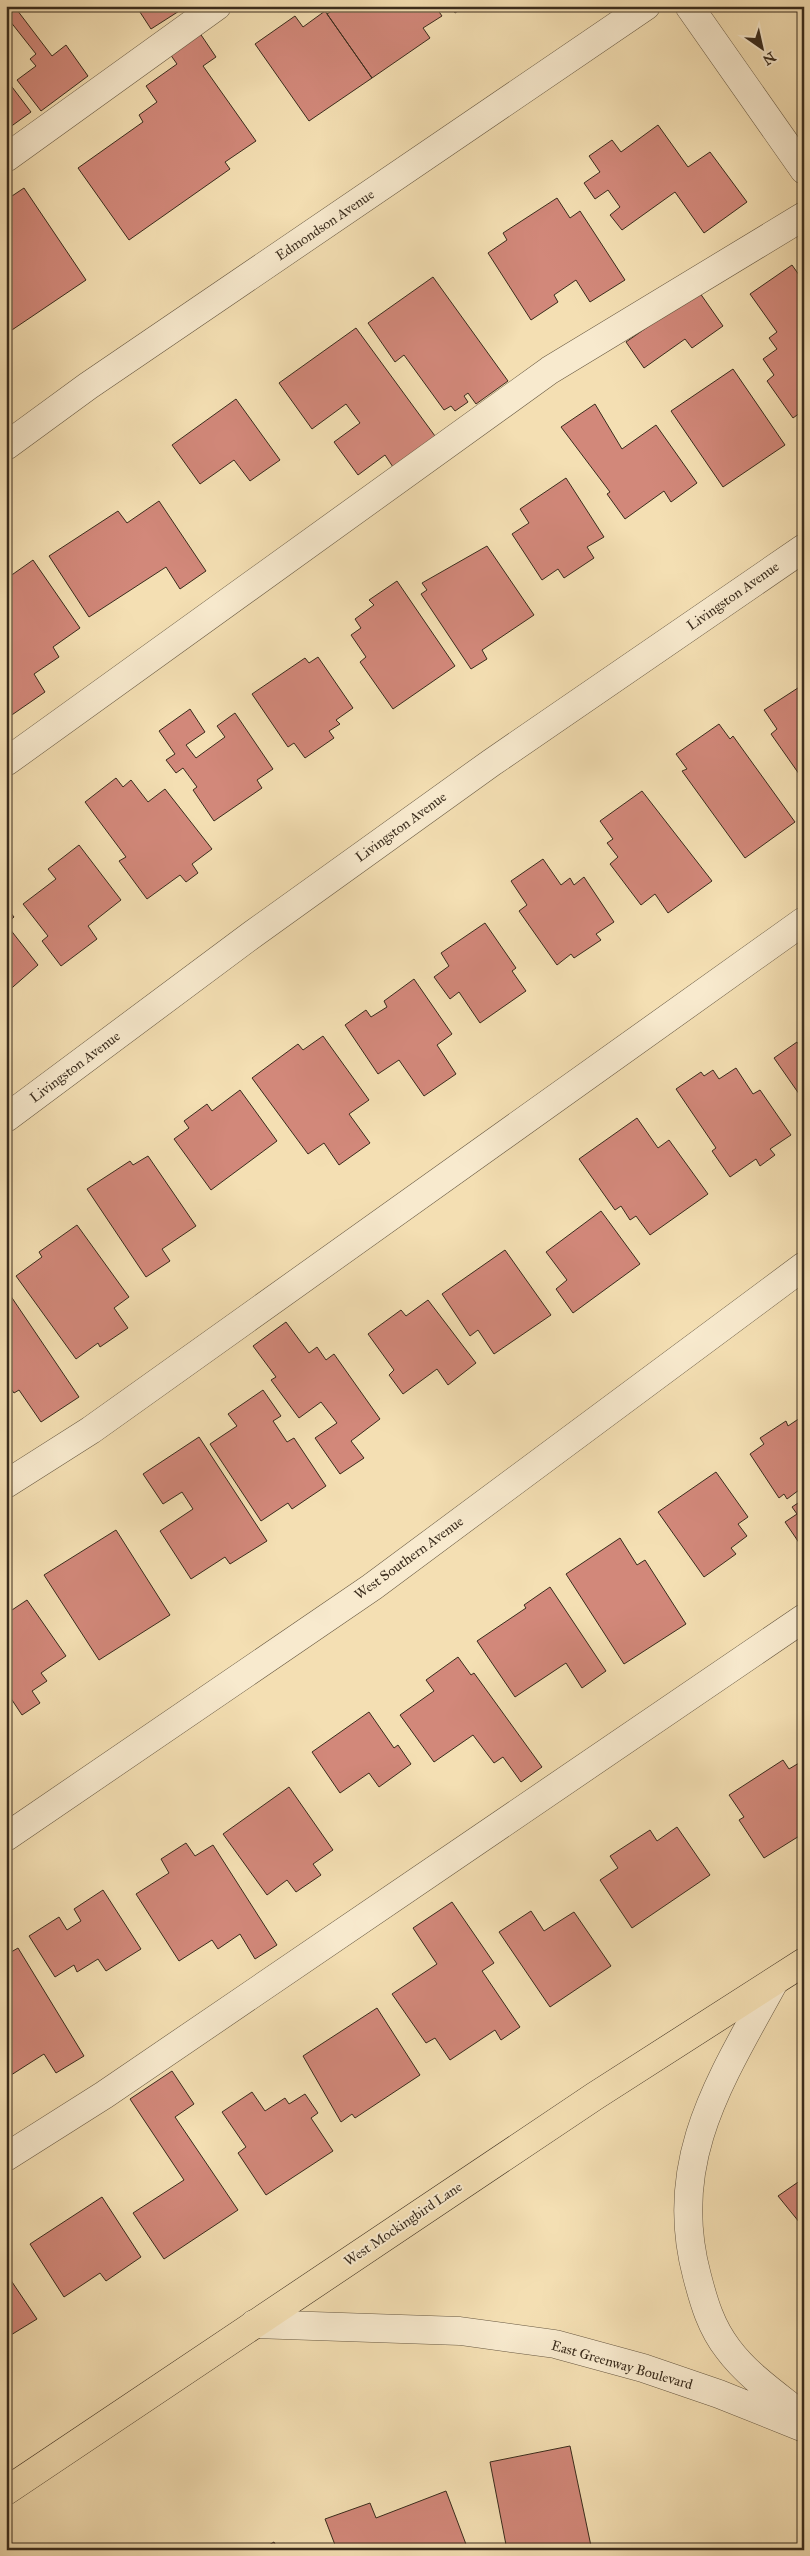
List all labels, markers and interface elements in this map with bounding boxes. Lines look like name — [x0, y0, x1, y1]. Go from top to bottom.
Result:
north arrow — [738, 22, 788, 72]
text: N — [759, 48, 779, 69]
street label: Edmondson Avenue — [272, 186, 378, 264]
street label: Livingston Avenue — [684, 558, 782, 634]
street label: Livingston Avenue — [352, 788, 450, 866]
street label: Livingston Avenue — [27, 1027, 124, 1106]
street label: West Southern Avenue — [351, 1513, 467, 1603]
street label: West Mockingbird Lane — [341, 2178, 465, 2270]
street label: East Greenway Boulevard — [549, 2337, 695, 2393]

